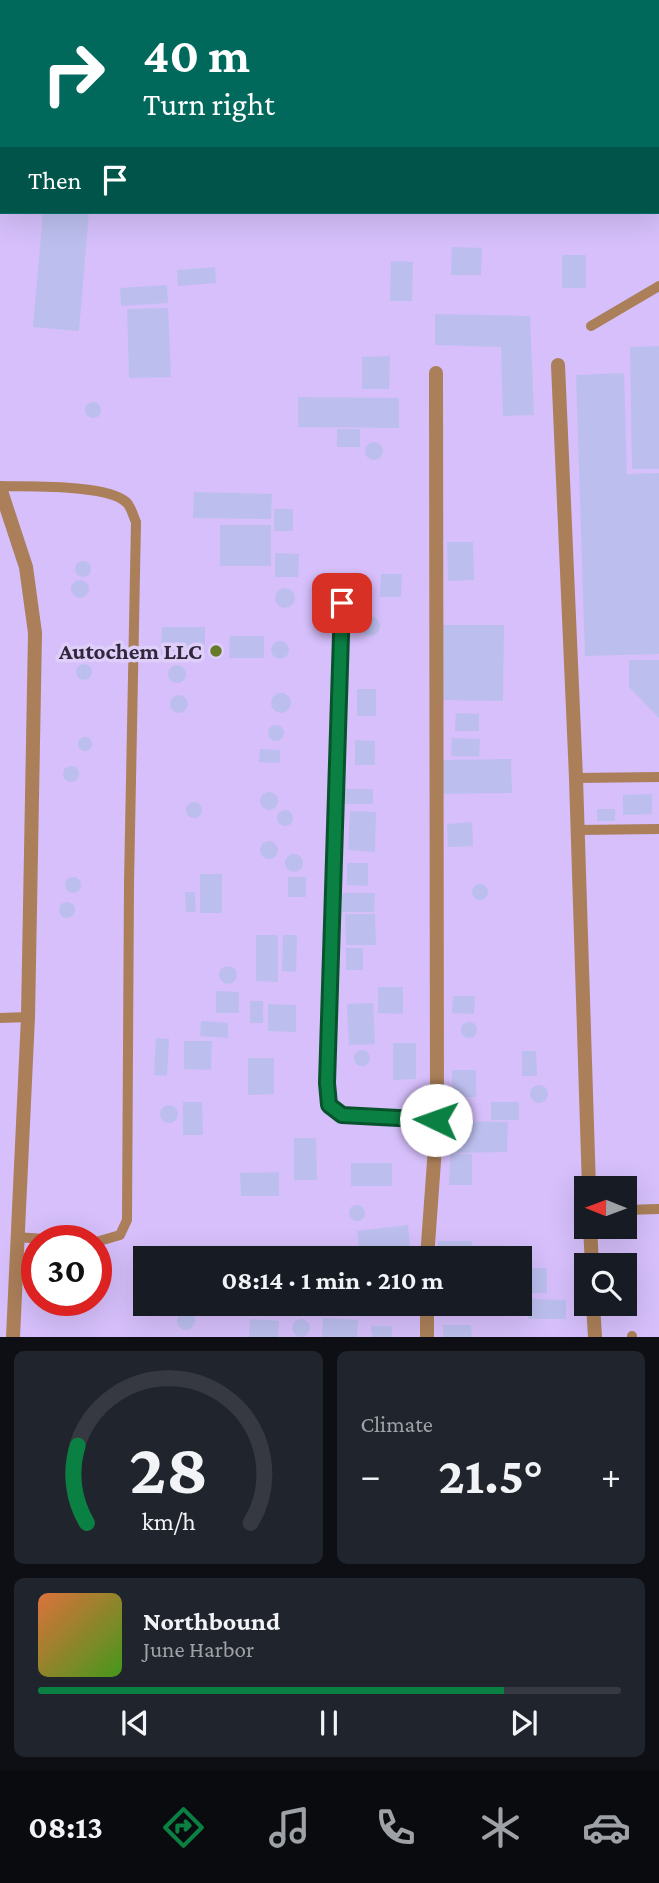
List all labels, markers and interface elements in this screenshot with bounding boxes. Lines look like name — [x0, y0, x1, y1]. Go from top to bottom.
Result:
icon: right — [28, 28, 119, 119]
text: 40 m — [143, 28, 250, 83]
text: Turn right — [143, 86, 275, 122]
icon: arrive — [96, 161, 134, 199]
text: Then — [28, 166, 82, 195]
pin — [312, 573, 372, 633]
icon: arrive — [323, 584, 361, 622]
place label: Autochem LLC — [58, 638, 202, 664]
marker: Autochem LLC — [208, 643, 224, 659]
position arrow — [399, 1083, 473, 1157]
north arrow — [574, 1176, 637, 1239]
map controls — [574, 1176, 637, 1316]
speed limit sign: 30 — [21, 1225, 112, 1316]
button: search — [574, 1253, 637, 1316]
text: 08:14 · 1 min · 210 m — [221, 1266, 444, 1295]
text: Climate — [361, 1411, 433, 1437]
text: 28 — [129, 1429, 208, 1510]
text: 21.5° — [438, 1446, 543, 1504]
text: − — [361, 1454, 381, 1496]
text: + — [601, 1454, 621, 1496]
text: km/h — [141, 1508, 195, 1535]
text: Northbound — [143, 1607, 280, 1636]
text: June Harbor — [143, 1636, 254, 1662]
icon: previous — [116, 1704, 154, 1742]
icon: pause — [310, 1704, 348, 1742]
icon: next — [505, 1704, 543, 1742]
icon: directions — [159, 1803, 208, 1852]
icon: music — [265, 1803, 314, 1852]
icon: phone — [371, 1803, 420, 1852]
icon: climate — [476, 1803, 525, 1852]
icon: car — [582, 1803, 631, 1852]
text: 08:13 — [28, 1809, 103, 1845]

